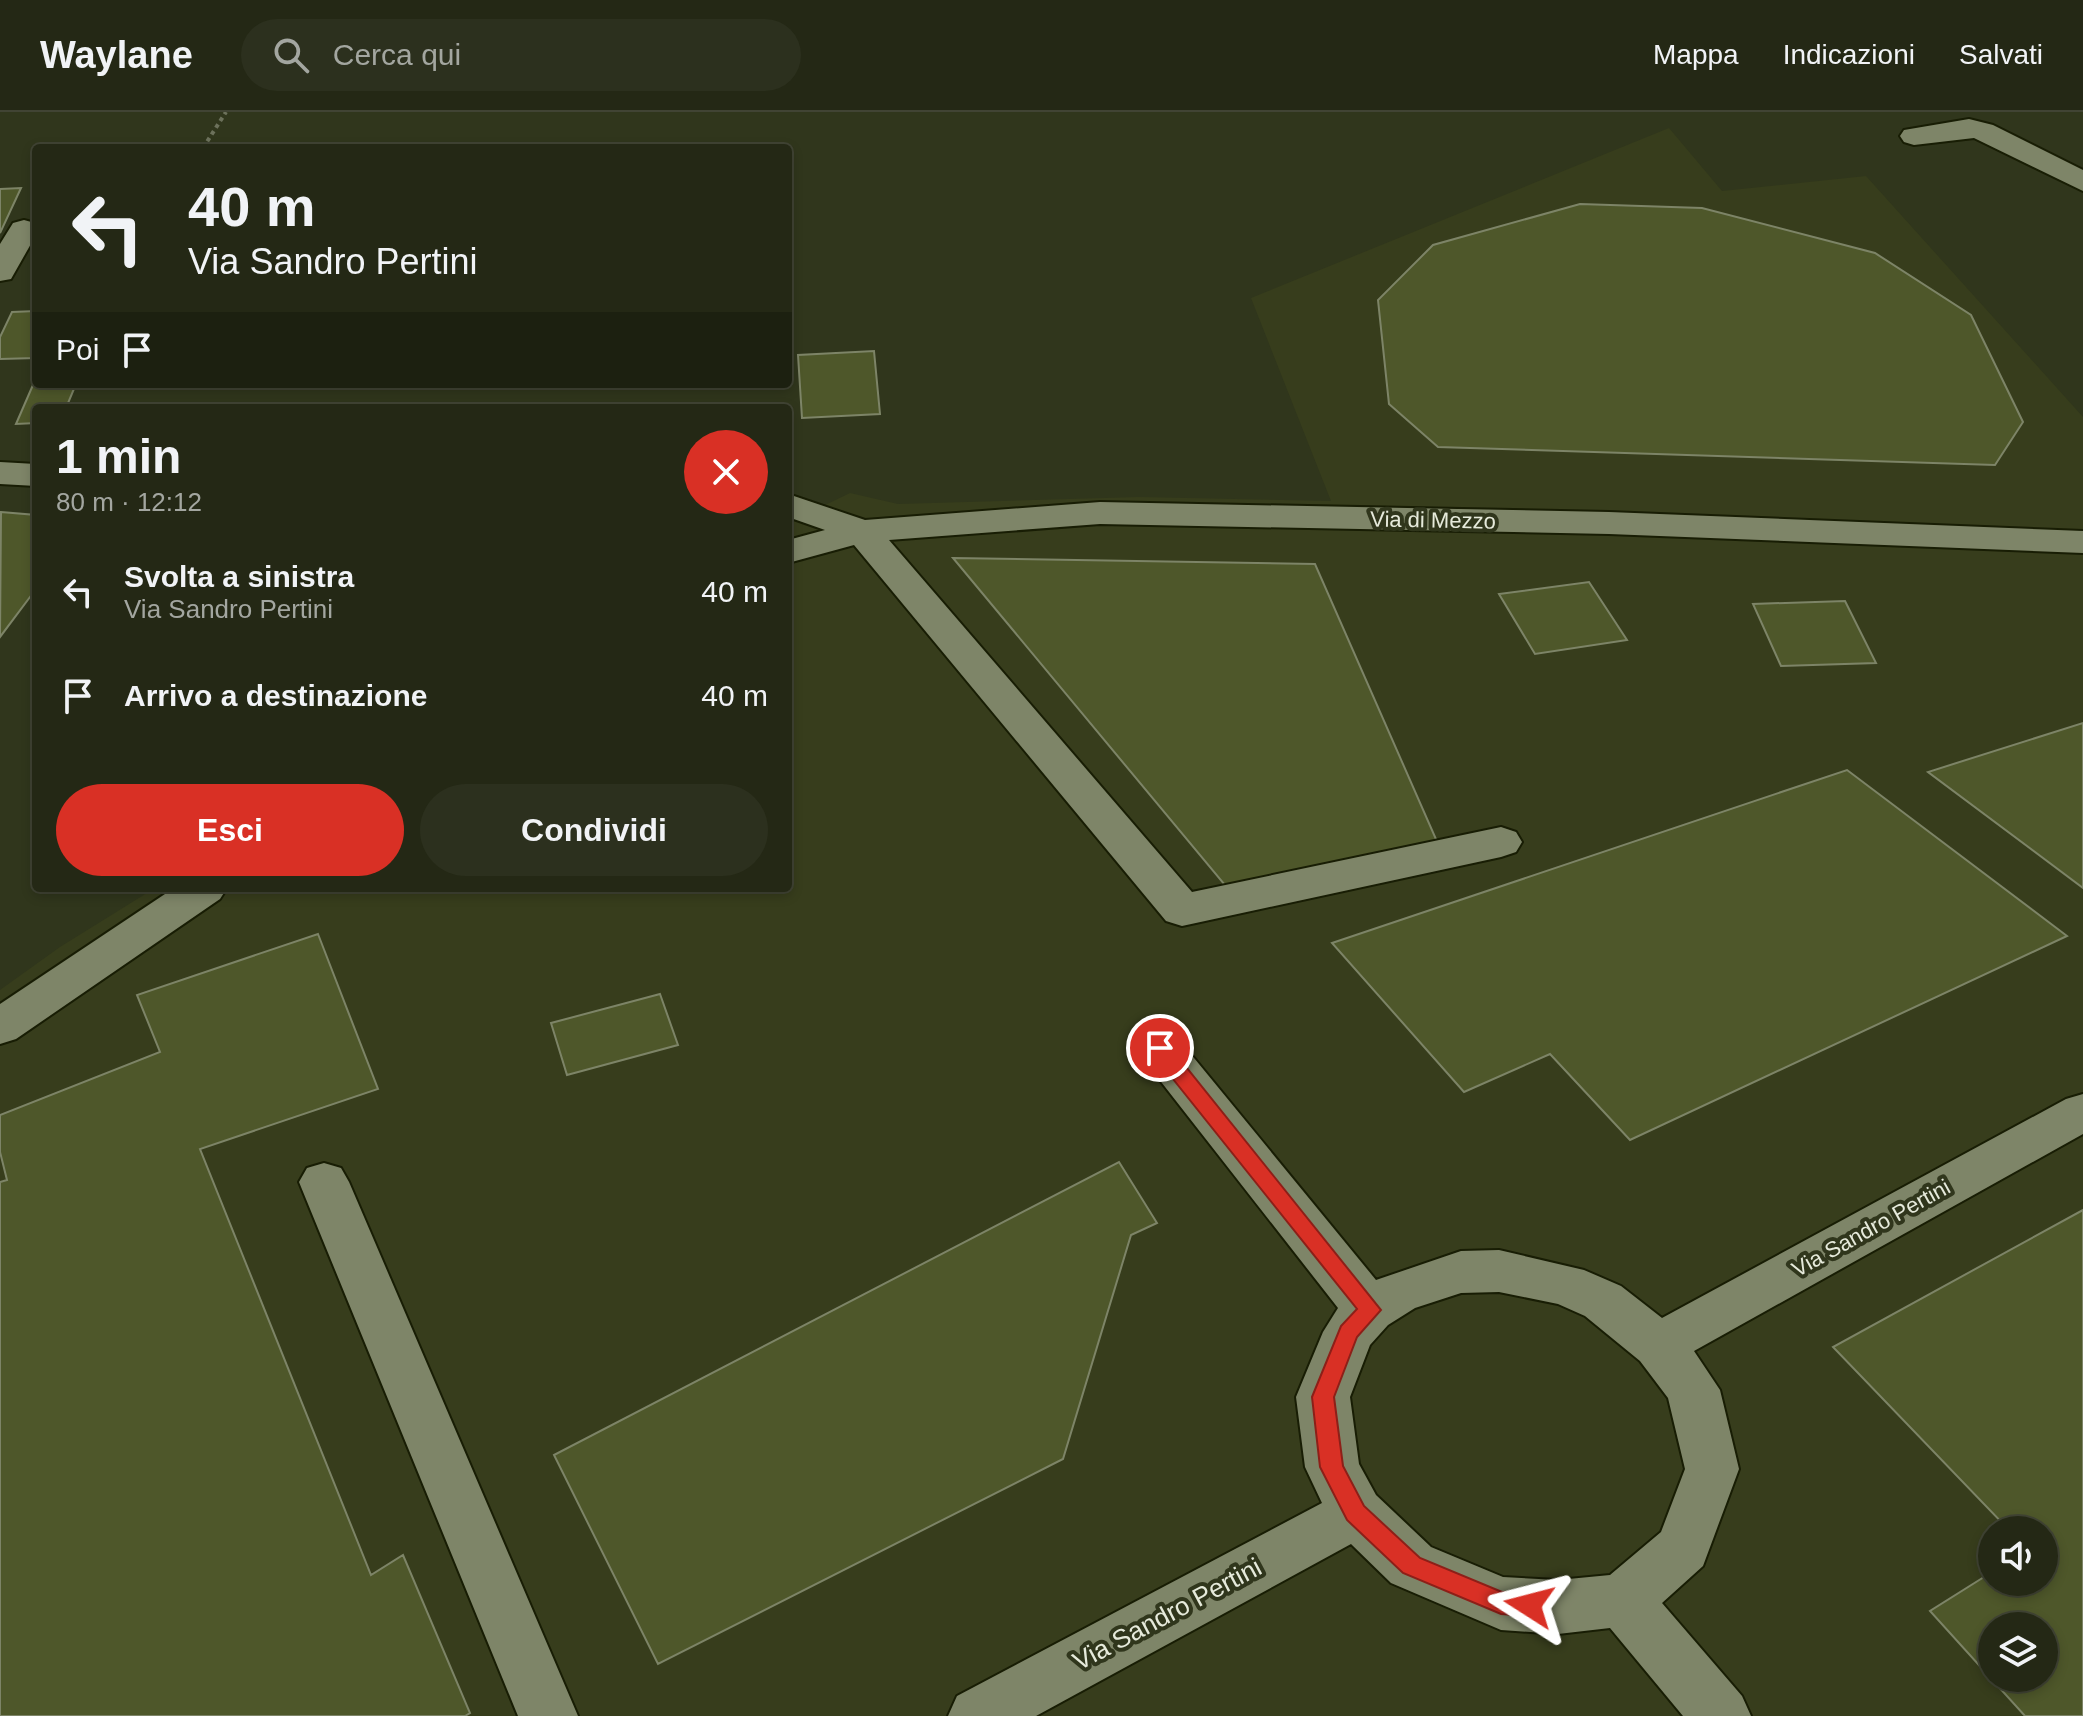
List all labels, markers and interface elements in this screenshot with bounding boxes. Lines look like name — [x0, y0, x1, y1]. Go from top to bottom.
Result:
search box — [241, 19, 801, 91]
icon: search — [269, 33, 313, 77]
text: Waylane — [40, 34, 193, 76]
text: Cerca qui — [333, 38, 461, 71]
text: Mappa — [1653, 39, 1739, 70]
text: Indicazioni — [1783, 39, 1915, 70]
text: Salvati — [1959, 39, 2043, 70]
text: 40 m — [188, 175, 316, 238]
icon: left — [56, 176, 160, 280]
text: Via Sandro Pertini — [188, 241, 478, 282]
icon: arrive — [115, 328, 159, 372]
text: Poi — [56, 333, 99, 366]
text: 1 min — [56, 430, 181, 483]
button: close — [684, 430, 768, 514]
text: 80 m · 12:12 — [56, 487, 202, 517]
street label: Via di Mezzo — [1370, 506, 1496, 534]
text: Svolta a sinistra — [124, 560, 354, 593]
icon: left — [56, 570, 100, 614]
text: 40 m — [701, 575, 768, 608]
text: Via Sandro Pertini — [124, 594, 333, 624]
icon: arrive — [56, 674, 100, 718]
text: Arrivo a destinazione — [124, 679, 427, 712]
text: 40 m — [701, 679, 768, 712]
button: Esci — [56, 784, 404, 876]
button: Condividi — [420, 784, 768, 876]
pin — [1126, 1014, 1194, 1082]
icon: arrive — [1138, 1026, 1182, 1070]
street label: Via Sandro Pertini — [1788, 1174, 1954, 1282]
map controls — [1978, 1516, 2058, 1692]
button: sound — [1978, 1516, 2058, 1596]
street label: Via Sandro Pertini — [1068, 1552, 1266, 1676]
position arrow — [1487, 1563, 1571, 1647]
button: layers — [1978, 1612, 2058, 1692]

